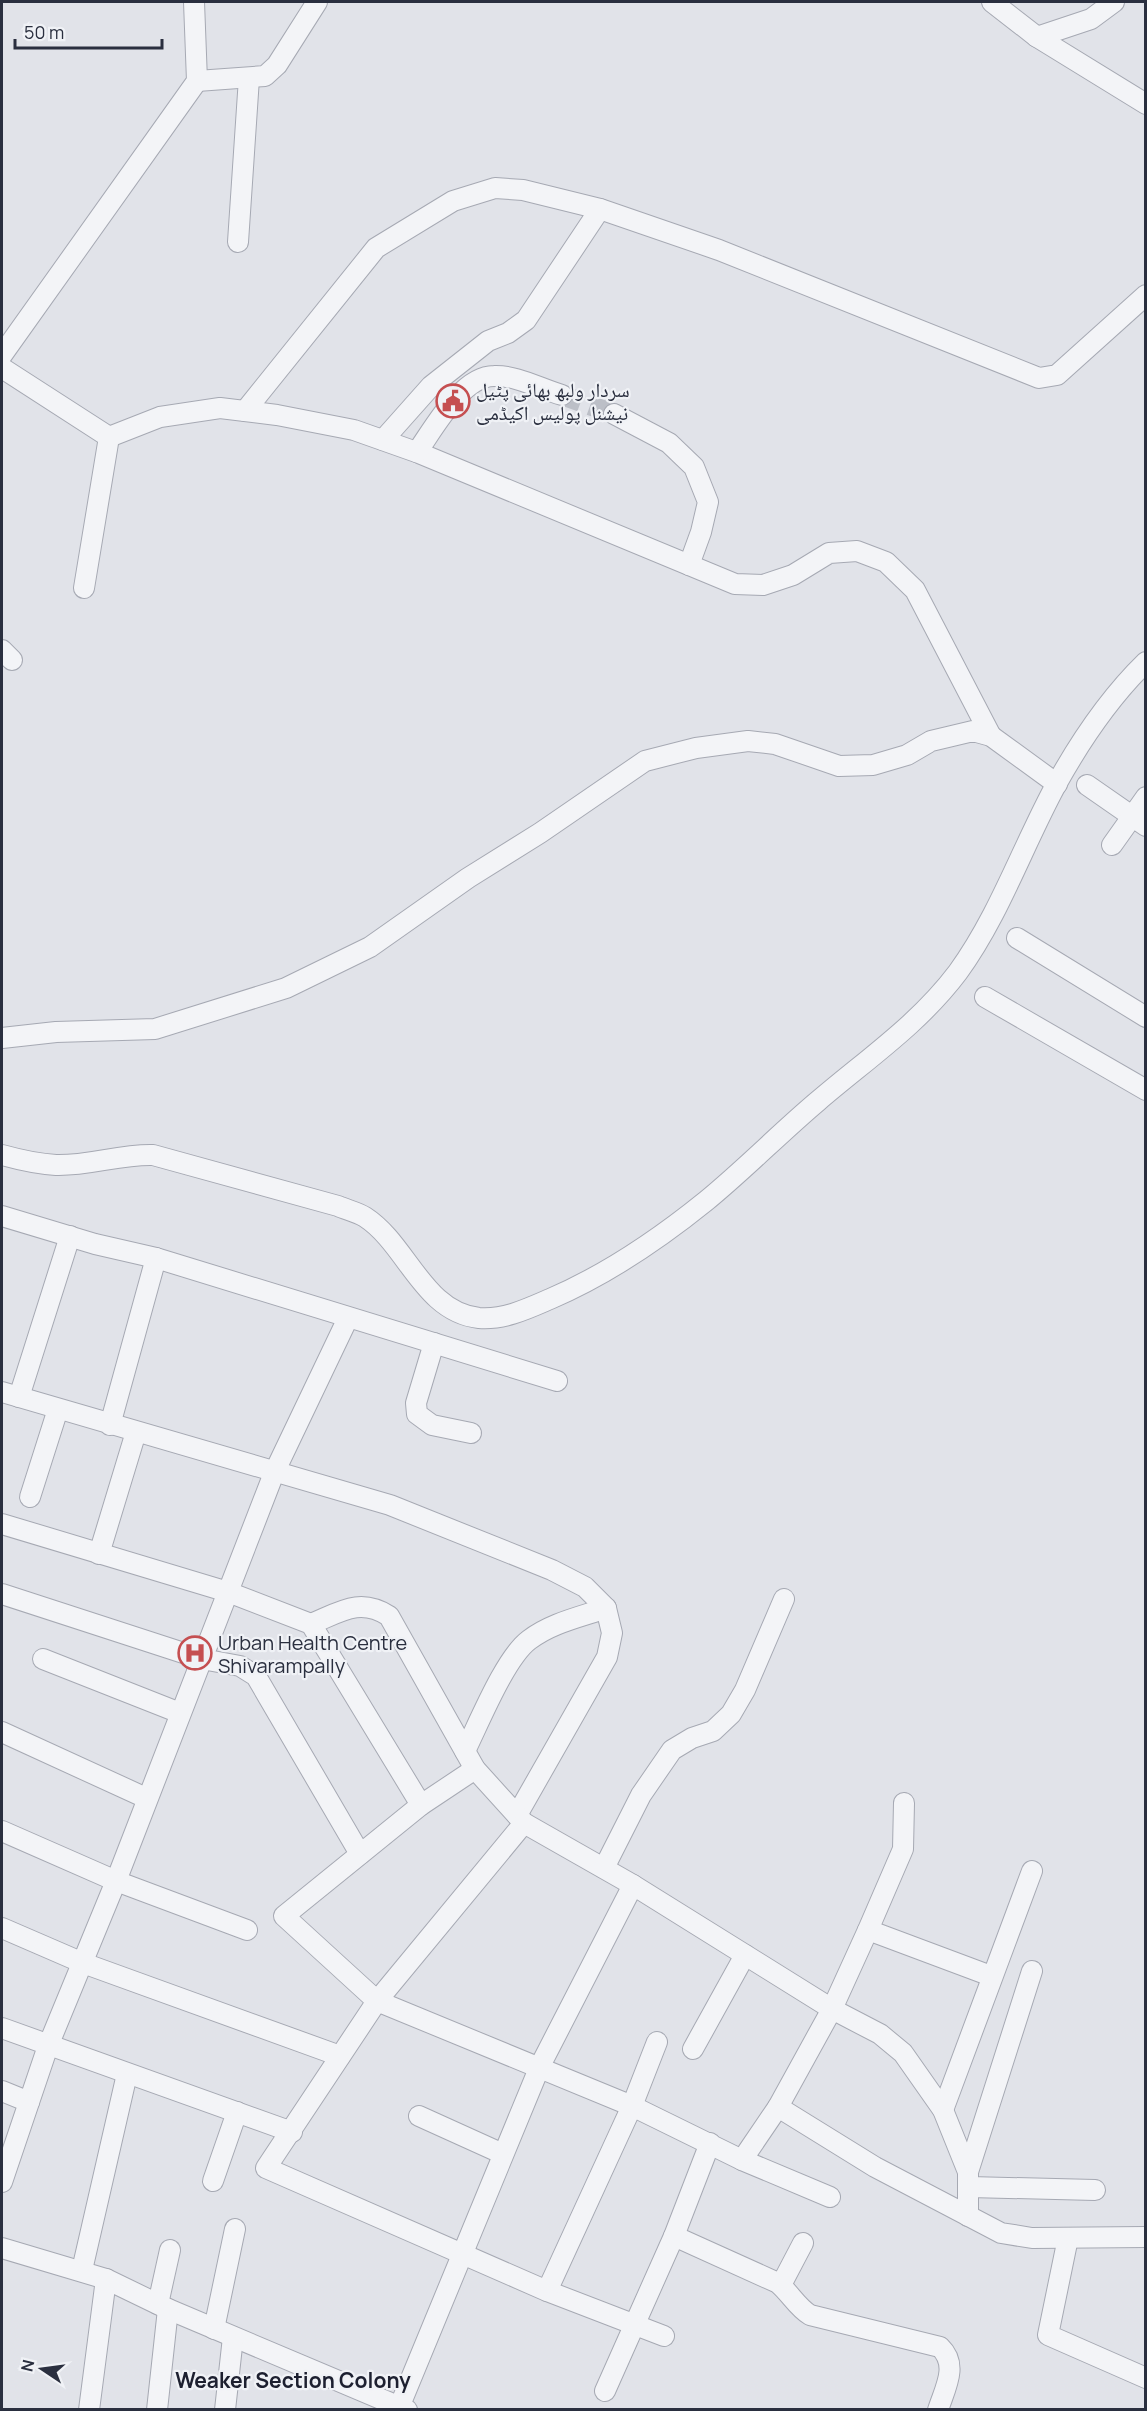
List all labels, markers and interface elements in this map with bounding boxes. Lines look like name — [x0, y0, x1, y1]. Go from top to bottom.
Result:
scale bar — [15, 12, 162, 50]
text: 50 m — [24, 20, 64, 44]
place label: سردار ولبھ بھائی پٹیل نیشنل پولیس اکیڈمی — [476, 376, 630, 426]
public building icon: سردار ولبھ بھائی پٹیل نیشنل پولیس اکیڈمی — [435, 383, 471, 419]
place label: Urban Health Centre Shivarampally — [218, 1629, 407, 1679]
hospital icon: Urban Health Centre Shivarampally — [177, 1635, 213, 1671]
north arrow — [12, 2339, 72, 2399]
text: N — [15, 2358, 39, 2374]
district label: Weaker Section Colony — [175, 2366, 411, 2394]

